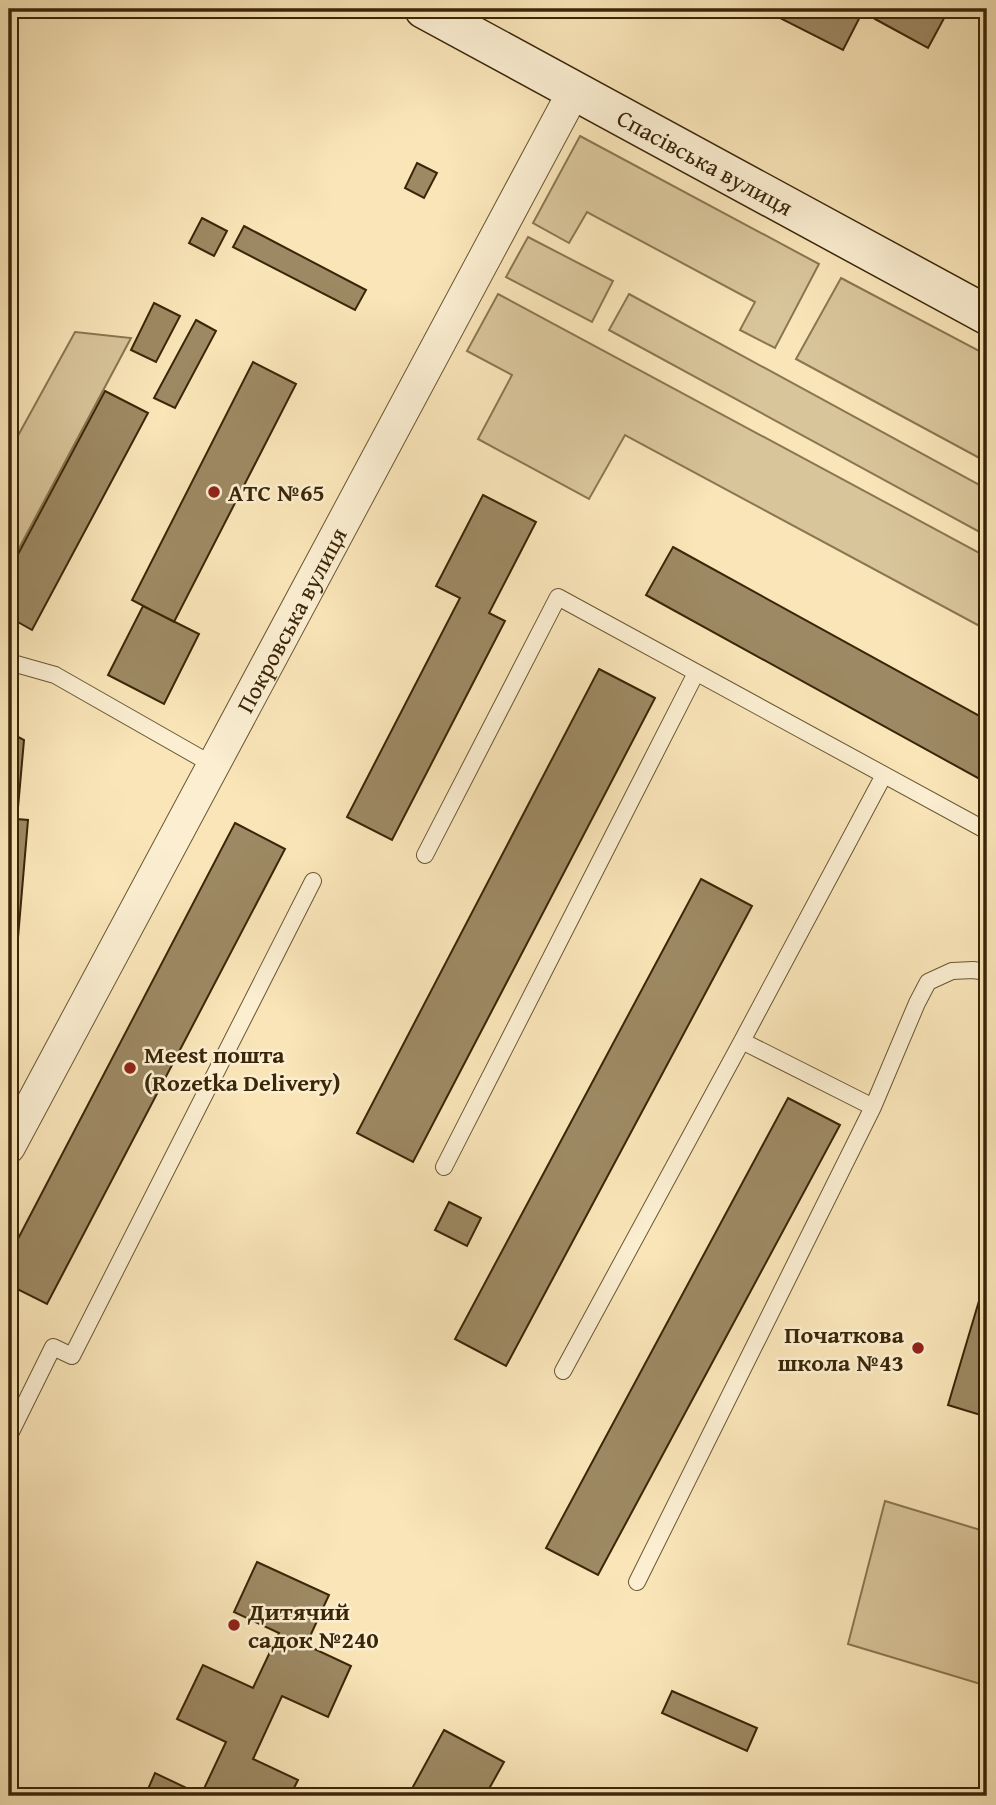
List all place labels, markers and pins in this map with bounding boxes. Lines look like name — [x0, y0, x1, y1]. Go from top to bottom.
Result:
place label: АТС №65 — [228, 475, 325, 510]
marker: АТС №65 — [206, 484, 222, 500]
place label: Meest пошта (Rozetka Delivery) — [144, 1037, 341, 1100]
marker: Meest пошта (Rozetka Delivery) — [122, 1060, 138, 1076]
place label: Початкова школа №43 — [778, 1317, 905, 1380]
marker: Початкова школа №43 — [910, 1340, 926, 1356]
place label: Дитячий садок №240 — [247, 1594, 379, 1657]
marker: Дитячий садок №240 — [226, 1617, 242, 1633]

